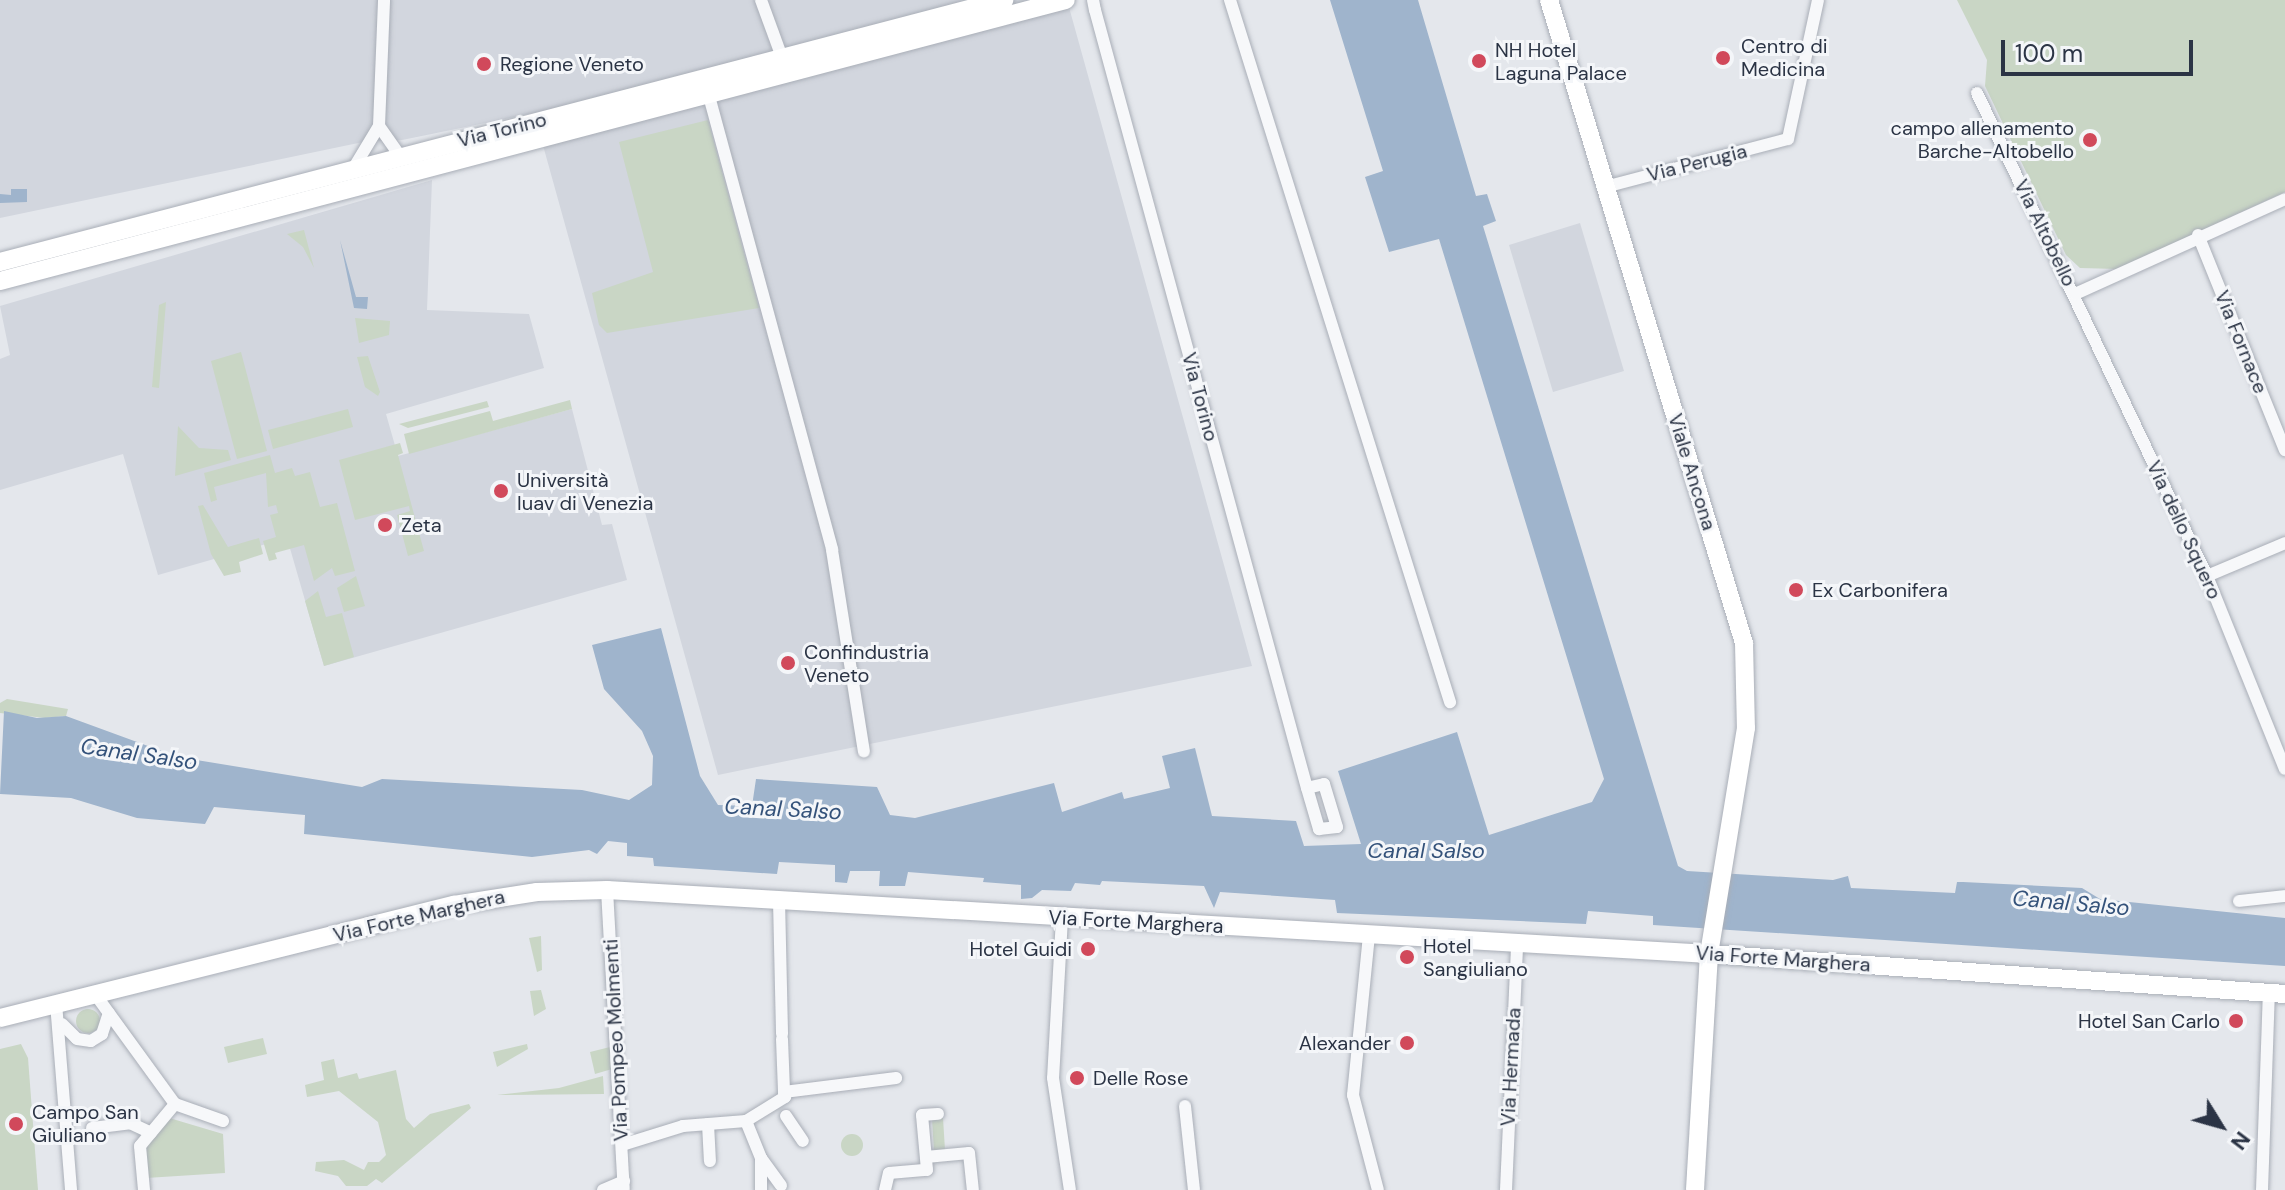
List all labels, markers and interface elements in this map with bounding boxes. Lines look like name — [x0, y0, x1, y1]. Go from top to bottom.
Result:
scale bar — [2005, 24, 2197, 74]
place label: Centro di Medicina — [1741, 34, 1828, 81]
place label: NH Hotel Laguna Palace — [1495, 38, 1627, 85]
text: 100 m — [2015, 38, 2083, 69]
marker: Centro di Medicina — [1712, 47, 1734, 69]
place label: Regione Veneto — [500, 52, 644, 76]
marker: NH Hotel Laguna Palace — [1470, 52, 1488, 70]
marker: Regione Veneto — [475, 55, 493, 73]
street label: Via Torino — [455, 107, 549, 153]
place label: campo allenamento Barche-Altobello — [1891, 116, 2074, 163]
marker: campo allenamento Barche-Altobello — [2081, 131, 2099, 149]
street label: Via Perugia — [1644, 139, 1750, 187]
street label: Via Altobello — [2009, 176, 2081, 290]
street label: Via Fornace — [2209, 287, 2273, 397]
street label: Via Torino — [1177, 350, 1223, 444]
street label: Viale Ancona — [1663, 411, 1721, 533]
street label: Via dello Squero — [2141, 457, 2227, 603]
place label: Università Iuav di Venezia — [517, 468, 653, 515]
marker: Università Iuav di Venezia — [492, 482, 510, 500]
place label: Zeta — [401, 513, 442, 537]
marker: Zeta — [376, 516, 394, 534]
place label: Ex Carbonifera — [1812, 578, 1948, 602]
marker: Ex Carbonifera — [1787, 581, 1805, 599]
place label: Confindustria Veneto — [804, 640, 929, 687]
marker: Confindustria Veneto — [779, 654, 797, 672]
water label: Canal Salso — [79, 733, 199, 775]
water label: Canal Salso — [724, 793, 842, 825]
water label: Canal Salso — [1367, 838, 1485, 864]
street label: Via Forte Marghera — [331, 885, 507, 947]
water label: Canal Salso — [2011, 885, 2131, 921]
street label: Via Forte Marghera — [1048, 905, 1224, 939]
place label: Hotel Sangiuliano — [1423, 934, 1528, 981]
place label: Hotel Guidi — [969, 937, 1072, 961]
street label: Via Pompeo Molmenti — [599, 938, 633, 1142]
marker: Hotel Guidi — [1079, 940, 1097, 958]
street label: Via Forte Marghera — [1695, 941, 1871, 977]
marker: Hotel Sangiuliano — [1398, 948, 1416, 966]
street label: Via Hermada — [1496, 1007, 1526, 1127]
place label: Hotel San Carlo — [2078, 1009, 2220, 1033]
marker: Hotel San Carlo — [2227, 1012, 2245, 1030]
place label: Alexander — [1299, 1031, 1391, 1055]
marker: Alexander — [1398, 1034, 1416, 1052]
place label: Delle Rose — [1093, 1066, 1188, 1090]
marker: Delle Rose — [1068, 1069, 1086, 1087]
north arrow — [2181, 1086, 2261, 1166]
place label: Campo San Giuliano — [32, 1100, 139, 1147]
marker: Campo San Giuliano — [7, 1115, 25, 1133]
text: N — [2224, 1126, 2257, 1156]

